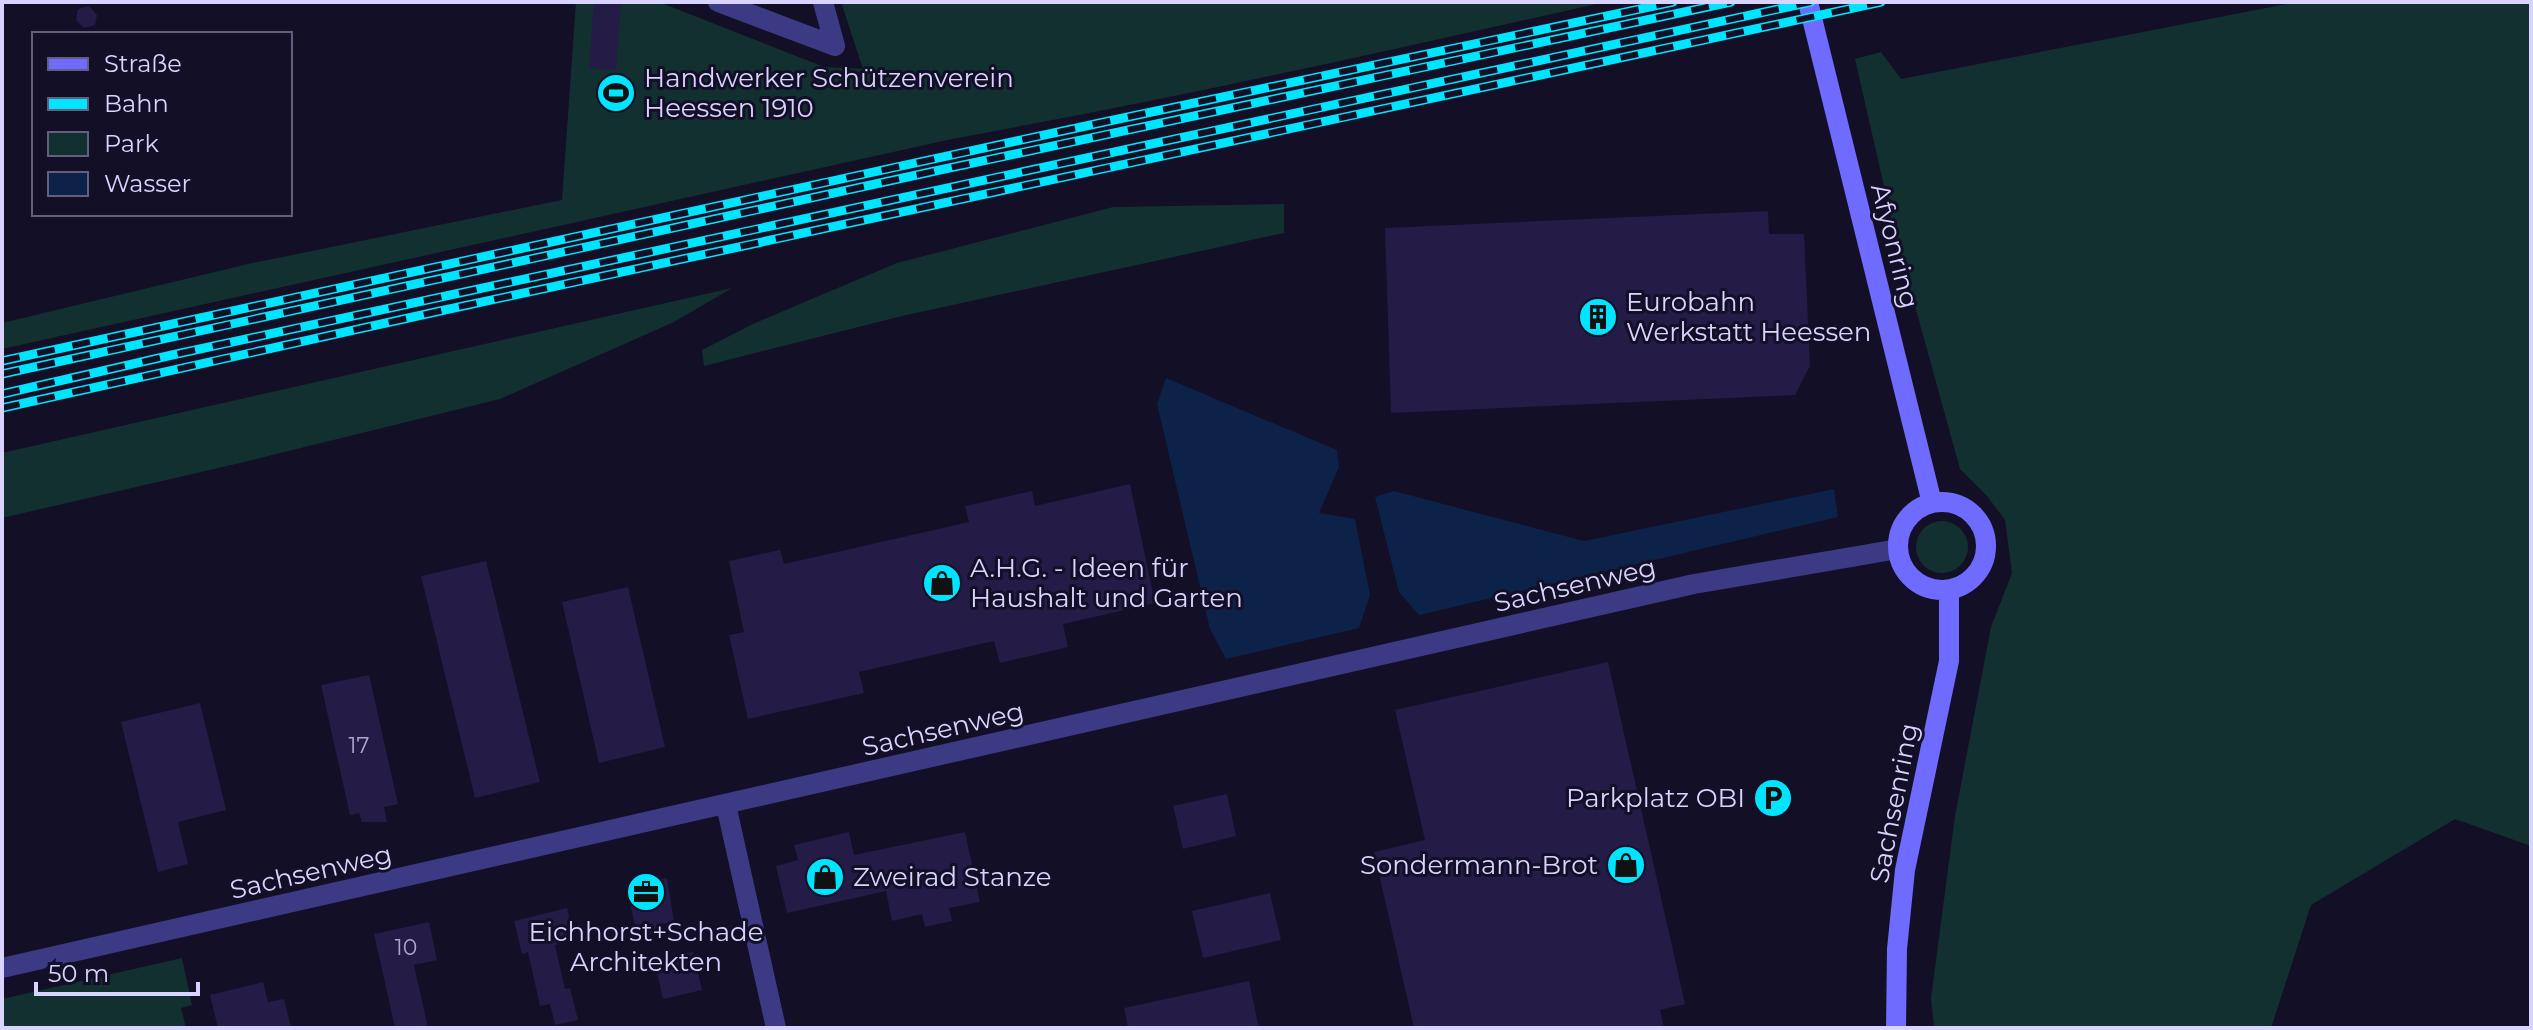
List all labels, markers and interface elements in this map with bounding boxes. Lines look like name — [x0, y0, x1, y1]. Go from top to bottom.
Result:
legend — [32, 32, 292, 216]
text: Straße — [104, 49, 182, 78]
place label: Handwerker Schützenverein Heessen 1910 — [644, 62, 1014, 124]
sports icon: Handwerker Schützenverein Heessen 1910 — [595, 72, 637, 114]
text: Bahn — [104, 89, 169, 118]
text: Park — [104, 129, 159, 158]
text: Wasser — [104, 169, 191, 198]
street label: Afyonring — [1864, 180, 1926, 312]
place label: Eurobahn Werkstatt Heessen — [1626, 286, 1871, 348]
building icon: Eurobahn Werkstatt Heessen — [1577, 296, 1619, 338]
street label: Sachsenweg — [1491, 551, 1659, 619]
place label: A.H.G. - Ideen für Haushalt und Garten — [970, 552, 1243, 614]
shop icon: A.H.G. - Ideen für Haushalt und Garten — [921, 562, 963, 604]
street label: Sachsenweg — [859, 695, 1027, 763]
street label: Sachsenring — [1863, 720, 1925, 886]
house number: 17 — [349, 732, 369, 759]
parking icon: Parkplatz OBI — [1752, 777, 1794, 819]
place label: Parkplatz OBI — [1566, 782, 1745, 814]
street label: Sachsenweg — [227, 838, 395, 906]
shop icon: Sondermann-Brot — [1605, 844, 1647, 886]
place label: Sondermann-Brot — [1360, 849, 1598, 881]
shop icon: Zweirad Stanze — [804, 856, 846, 898]
place label: Zweirad Stanze — [853, 861, 1052, 893]
office icon: Eichhorst+Schade Architekten — [625, 871, 667, 913]
place label: Eichhorst+Schade Architekten — [529, 916, 763, 978]
house number: 10 — [395, 934, 417, 961]
scale bar — [36, 946, 198, 996]
text: 50 m — [48, 959, 109, 988]

